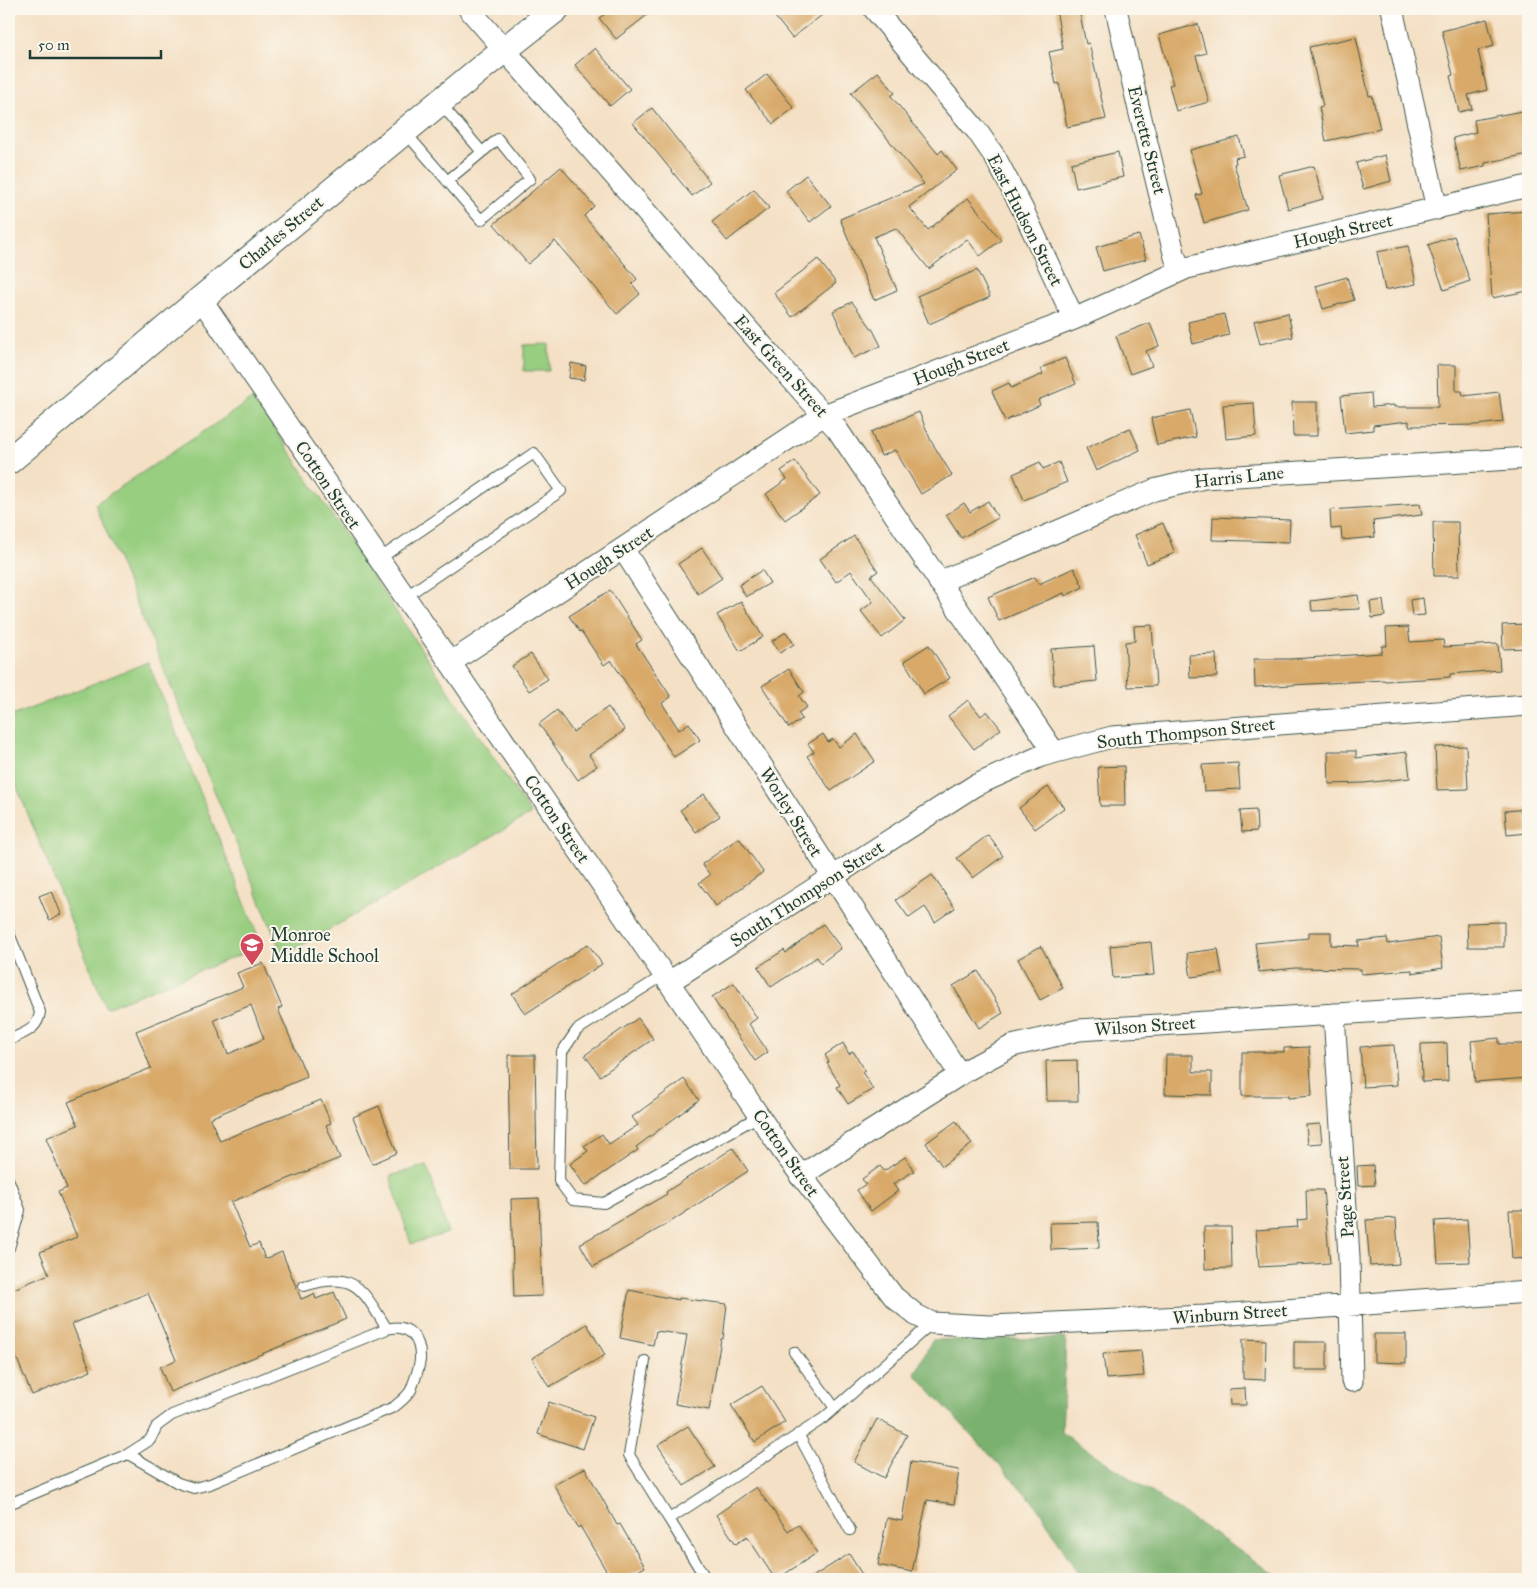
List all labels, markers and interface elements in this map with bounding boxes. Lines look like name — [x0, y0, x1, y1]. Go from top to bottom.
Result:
scale bar — [30, 28, 161, 60]
text: 50 m — [38, 36, 70, 54]
street label: Everette Street — [1123, 83, 1171, 197]
street label: East Hudson Street — [982, 150, 1068, 290]
street label: Charles Street — [234, 191, 328, 275]
street label: Hough Street — [1291, 209, 1396, 254]
street label: East Green Street — [729, 310, 833, 422]
street label: Hough Street — [910, 333, 1013, 391]
street label: Cotton Street — [290, 437, 366, 534]
street label: Harris Lane — [1193, 461, 1285, 493]
street label: Hough Street — [561, 521, 658, 596]
street label: South Thompson Street — [1096, 713, 1277, 753]
street label: Worley Street — [755, 763, 828, 861]
street label: Cotton Street — [519, 771, 595, 868]
street label: South Thompson Street — [726, 836, 889, 952]
place label: Monroe Middle School — [270, 924, 379, 967]
school or university icon: Monroe Middle School — [239, 932, 265, 966]
street label: Wilson Street — [1094, 1011, 1197, 1040]
street label: Cotton Street — [748, 1105, 825, 1202]
street label: Page Street — [1331, 1155, 1360, 1239]
street label: Winburn Street — [1172, 1299, 1289, 1329]

